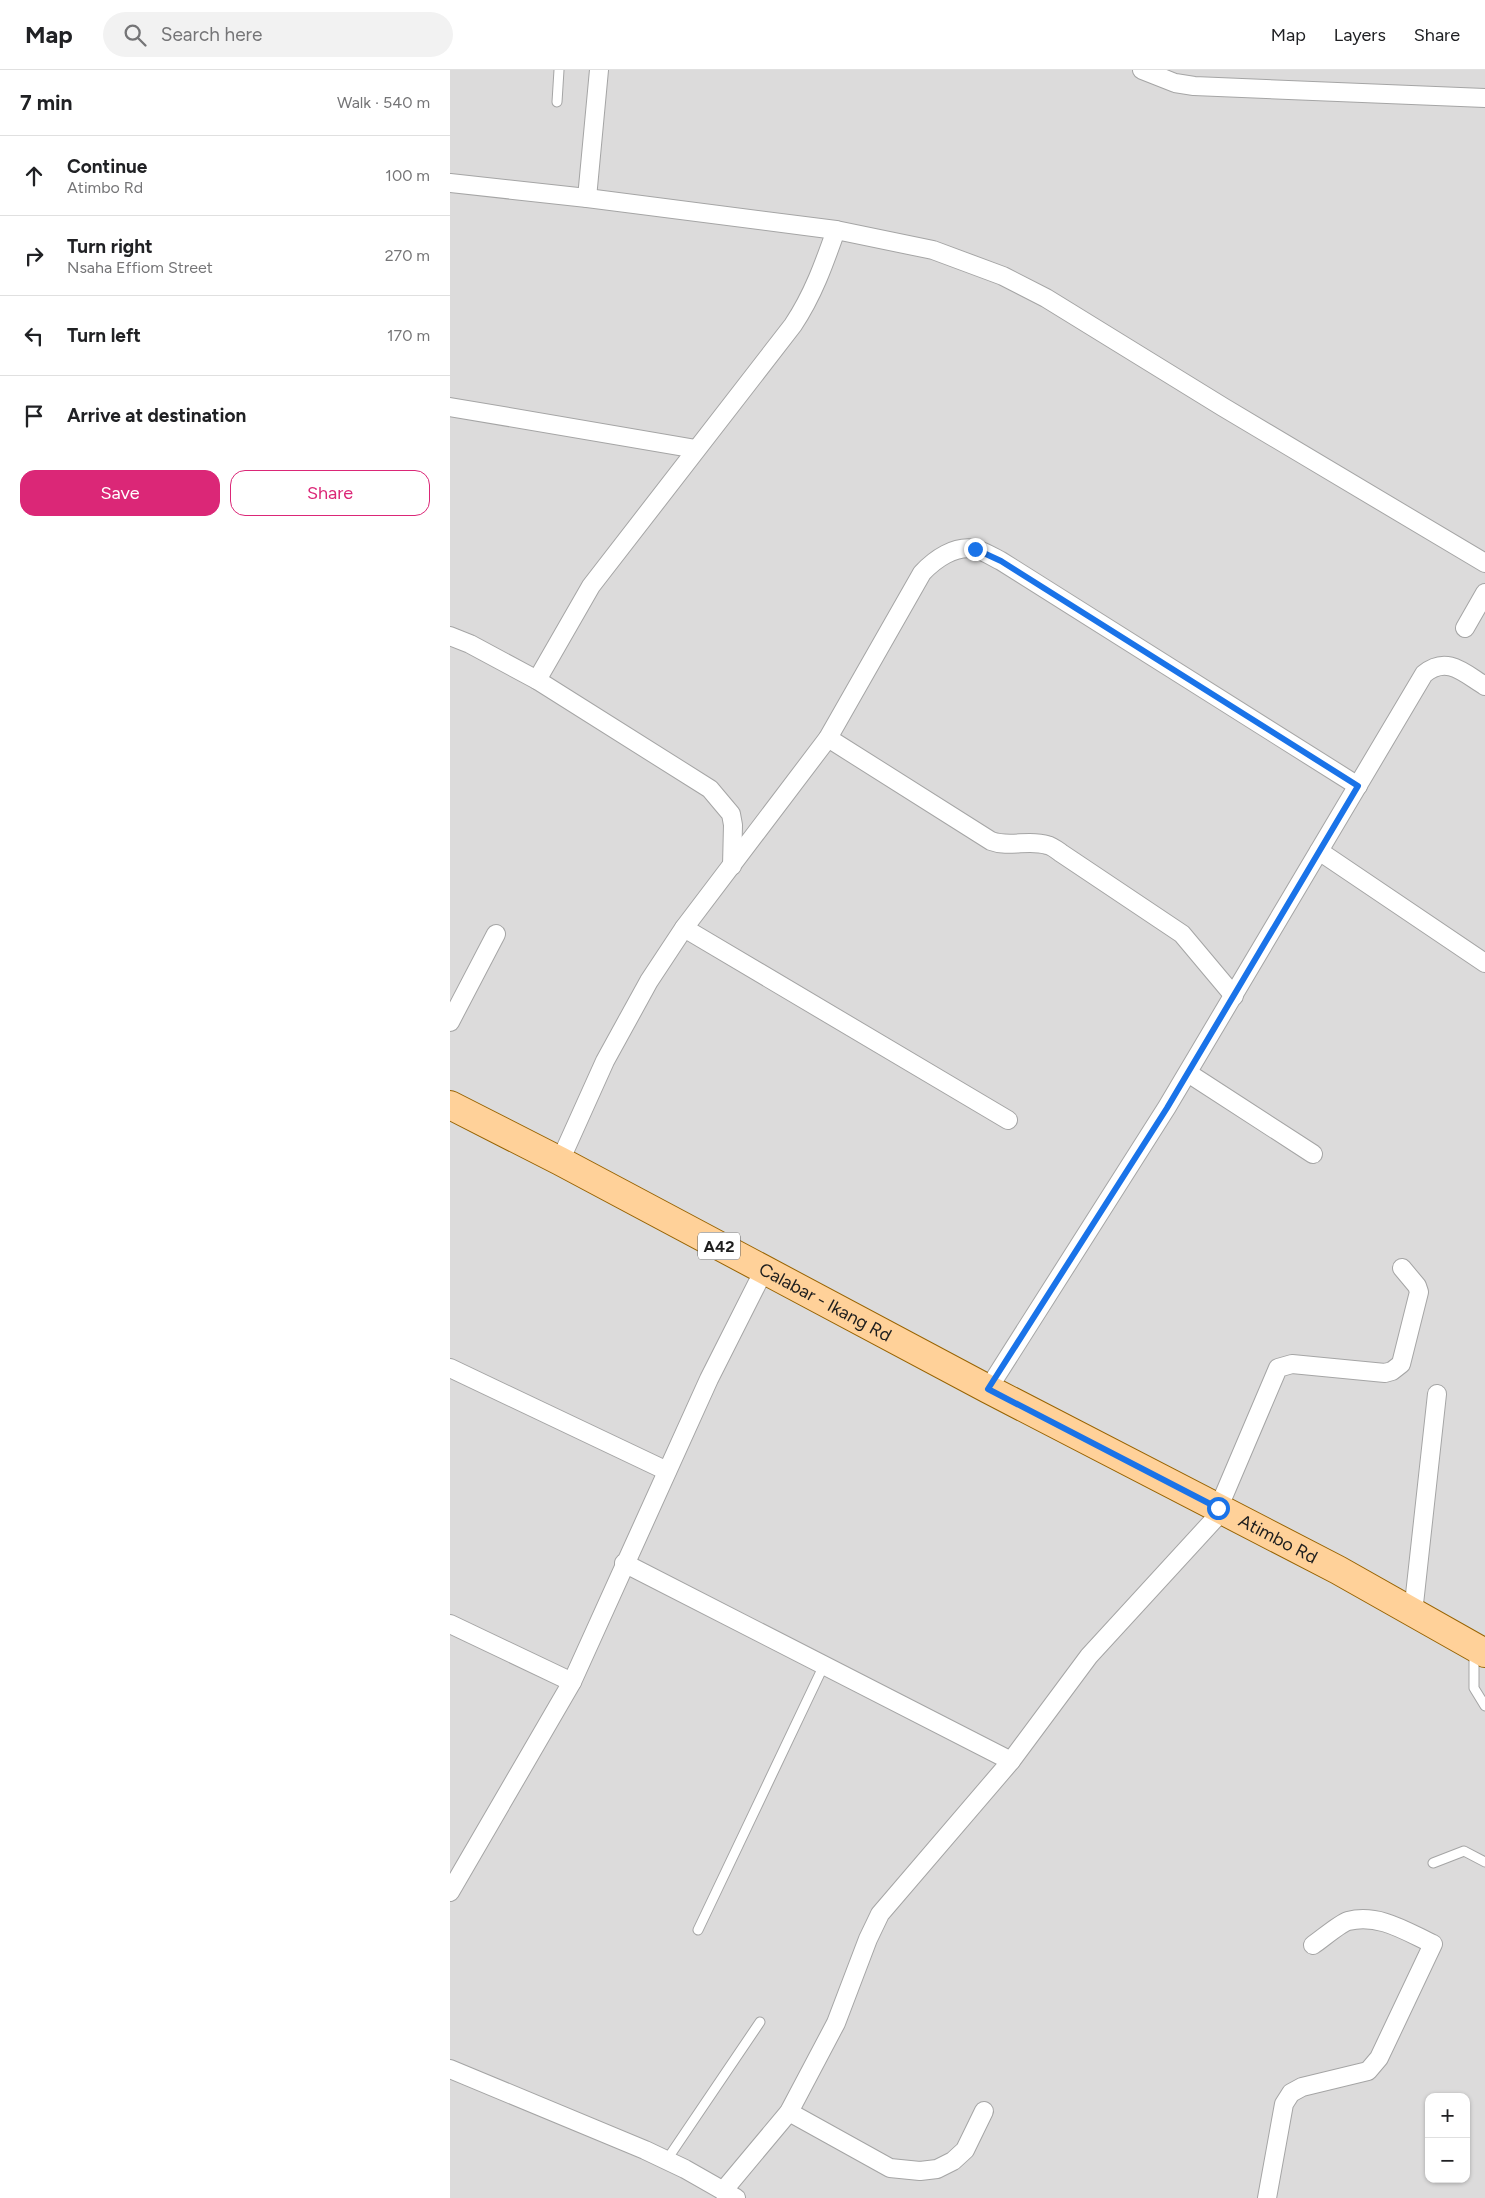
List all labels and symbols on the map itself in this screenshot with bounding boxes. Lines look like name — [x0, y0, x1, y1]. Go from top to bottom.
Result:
route end — [964, 538, 987, 561]
road number: A42 — [698, 1232, 740, 1260]
street label: Calabar - Ikang Rd — [755, 1258, 895, 1347]
route start — [1207, 1497, 1230, 1520]
street label: Atimbo Rd — [1235, 1510, 1321, 1569]

